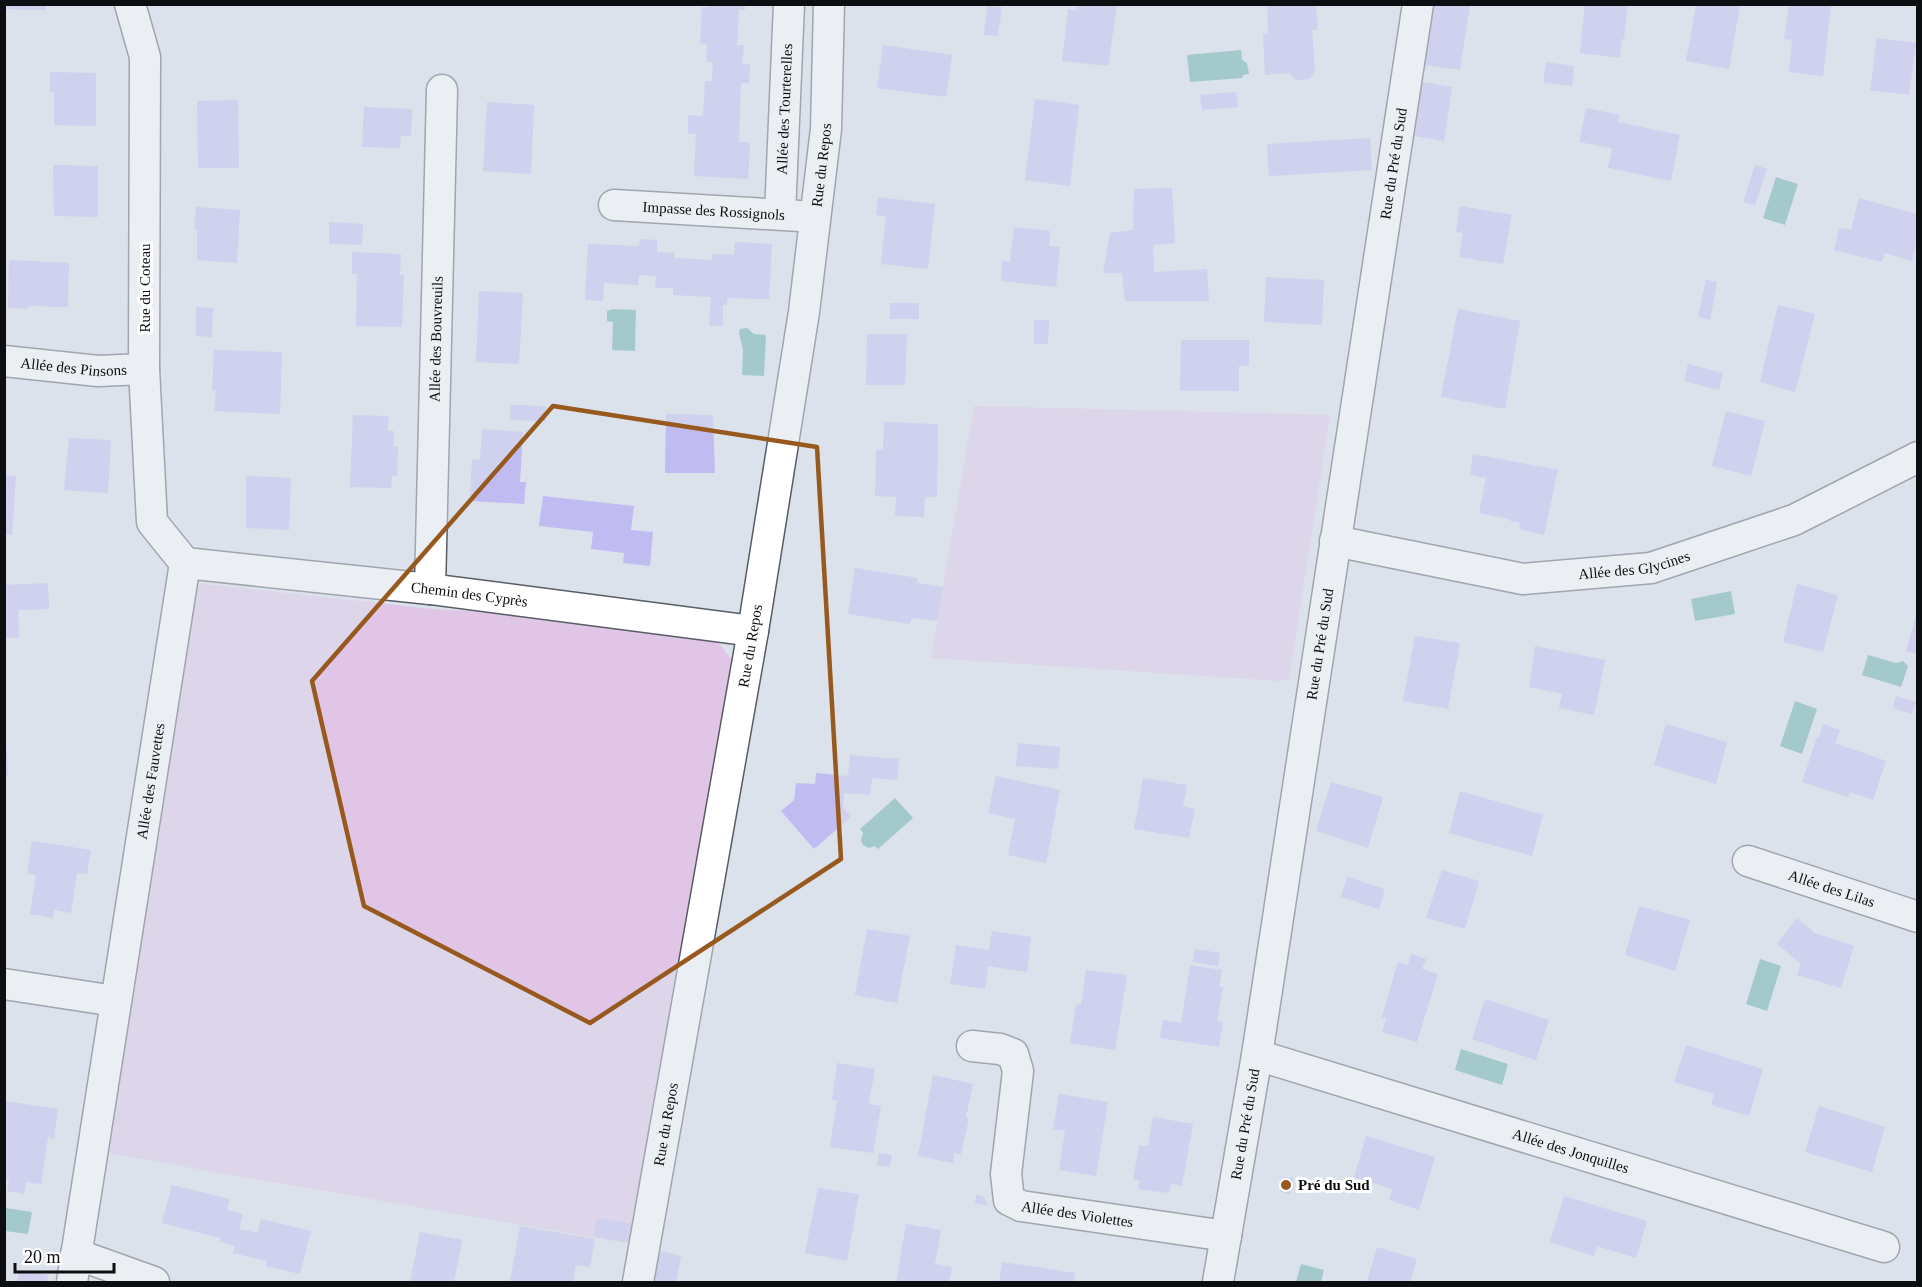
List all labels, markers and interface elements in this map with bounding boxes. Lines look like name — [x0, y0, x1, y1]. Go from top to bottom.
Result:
street label: Allée des Tourterelles — [774, 43, 795, 175]
street label: Rue du Pré du Sud — [1377, 106, 1410, 221]
street label: Rue du Repos — [809, 123, 834, 208]
street label: Impasse des Rossignols — [642, 199, 786, 223]
street label: Rue du Coteau — [137, 243, 153, 333]
street label: Allée des Bouvreuils — [426, 276, 446, 402]
street label: Allée des Pinsons — [20, 355, 127, 379]
street label: Allée des Glycines — [1578, 547, 1692, 582]
street label: Chemin des Cyprès — [410, 579, 529, 610]
street label: Rue du Pré du Sud — [1304, 587, 1336, 701]
street label: Rue du Repos — [735, 603, 765, 689]
street label: Allée des Fauvettes — [134, 722, 168, 840]
street label: Allée des Lilas — [1786, 867, 1877, 910]
street label: Rue du Pré du Sud — [1228, 1067, 1263, 1181]
street label: Rue du Repos — [651, 1081, 681, 1167]
street label: Allée des Jonquilles — [1510, 1126, 1631, 1176]
place label: Pré du Sud — [1298, 1177, 1370, 1193]
marker: Pré du Sud — [1279, 1178, 1293, 1192]
street label: Allée des Violettes — [1020, 1198, 1135, 1230]
scale bar — [15, 1236, 114, 1274]
text: 20 m — [24, 1247, 61, 1267]

